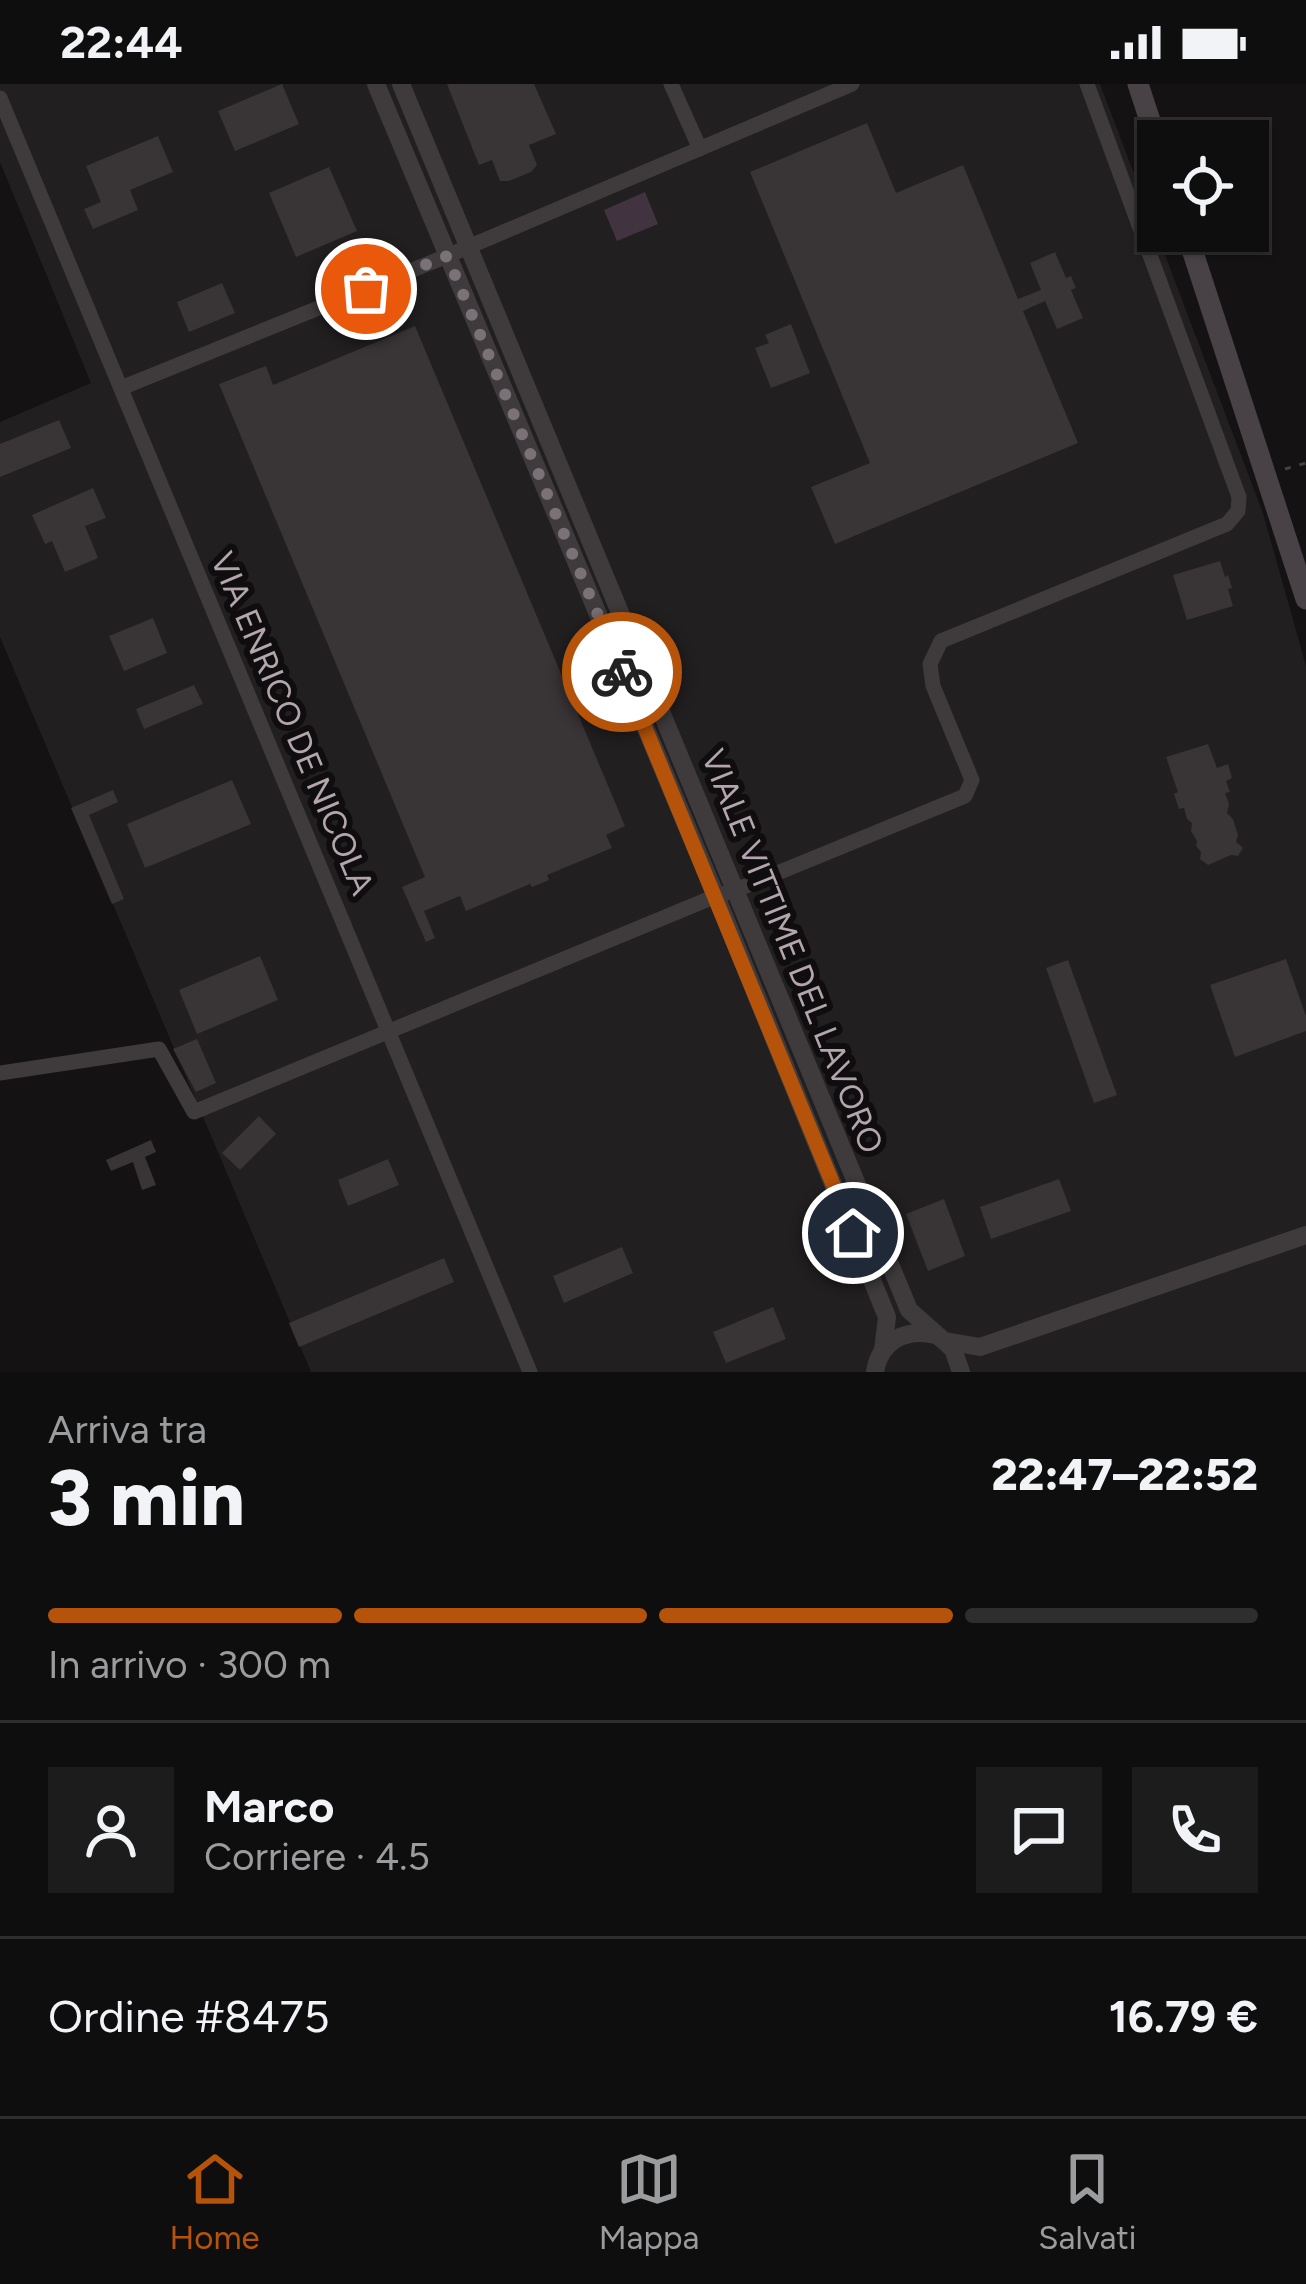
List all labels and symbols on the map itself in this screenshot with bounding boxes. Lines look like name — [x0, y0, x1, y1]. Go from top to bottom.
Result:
pin — [315, 238, 417, 340]
street label: VIA ENRICO DE NICOLA — [203, 546, 383, 901]
courier — [562, 612, 682, 732]
street label: VIALE VITTIME DEL LAVORO — [694, 744, 892, 1159]
pin — [802, 1182, 904, 1284]

